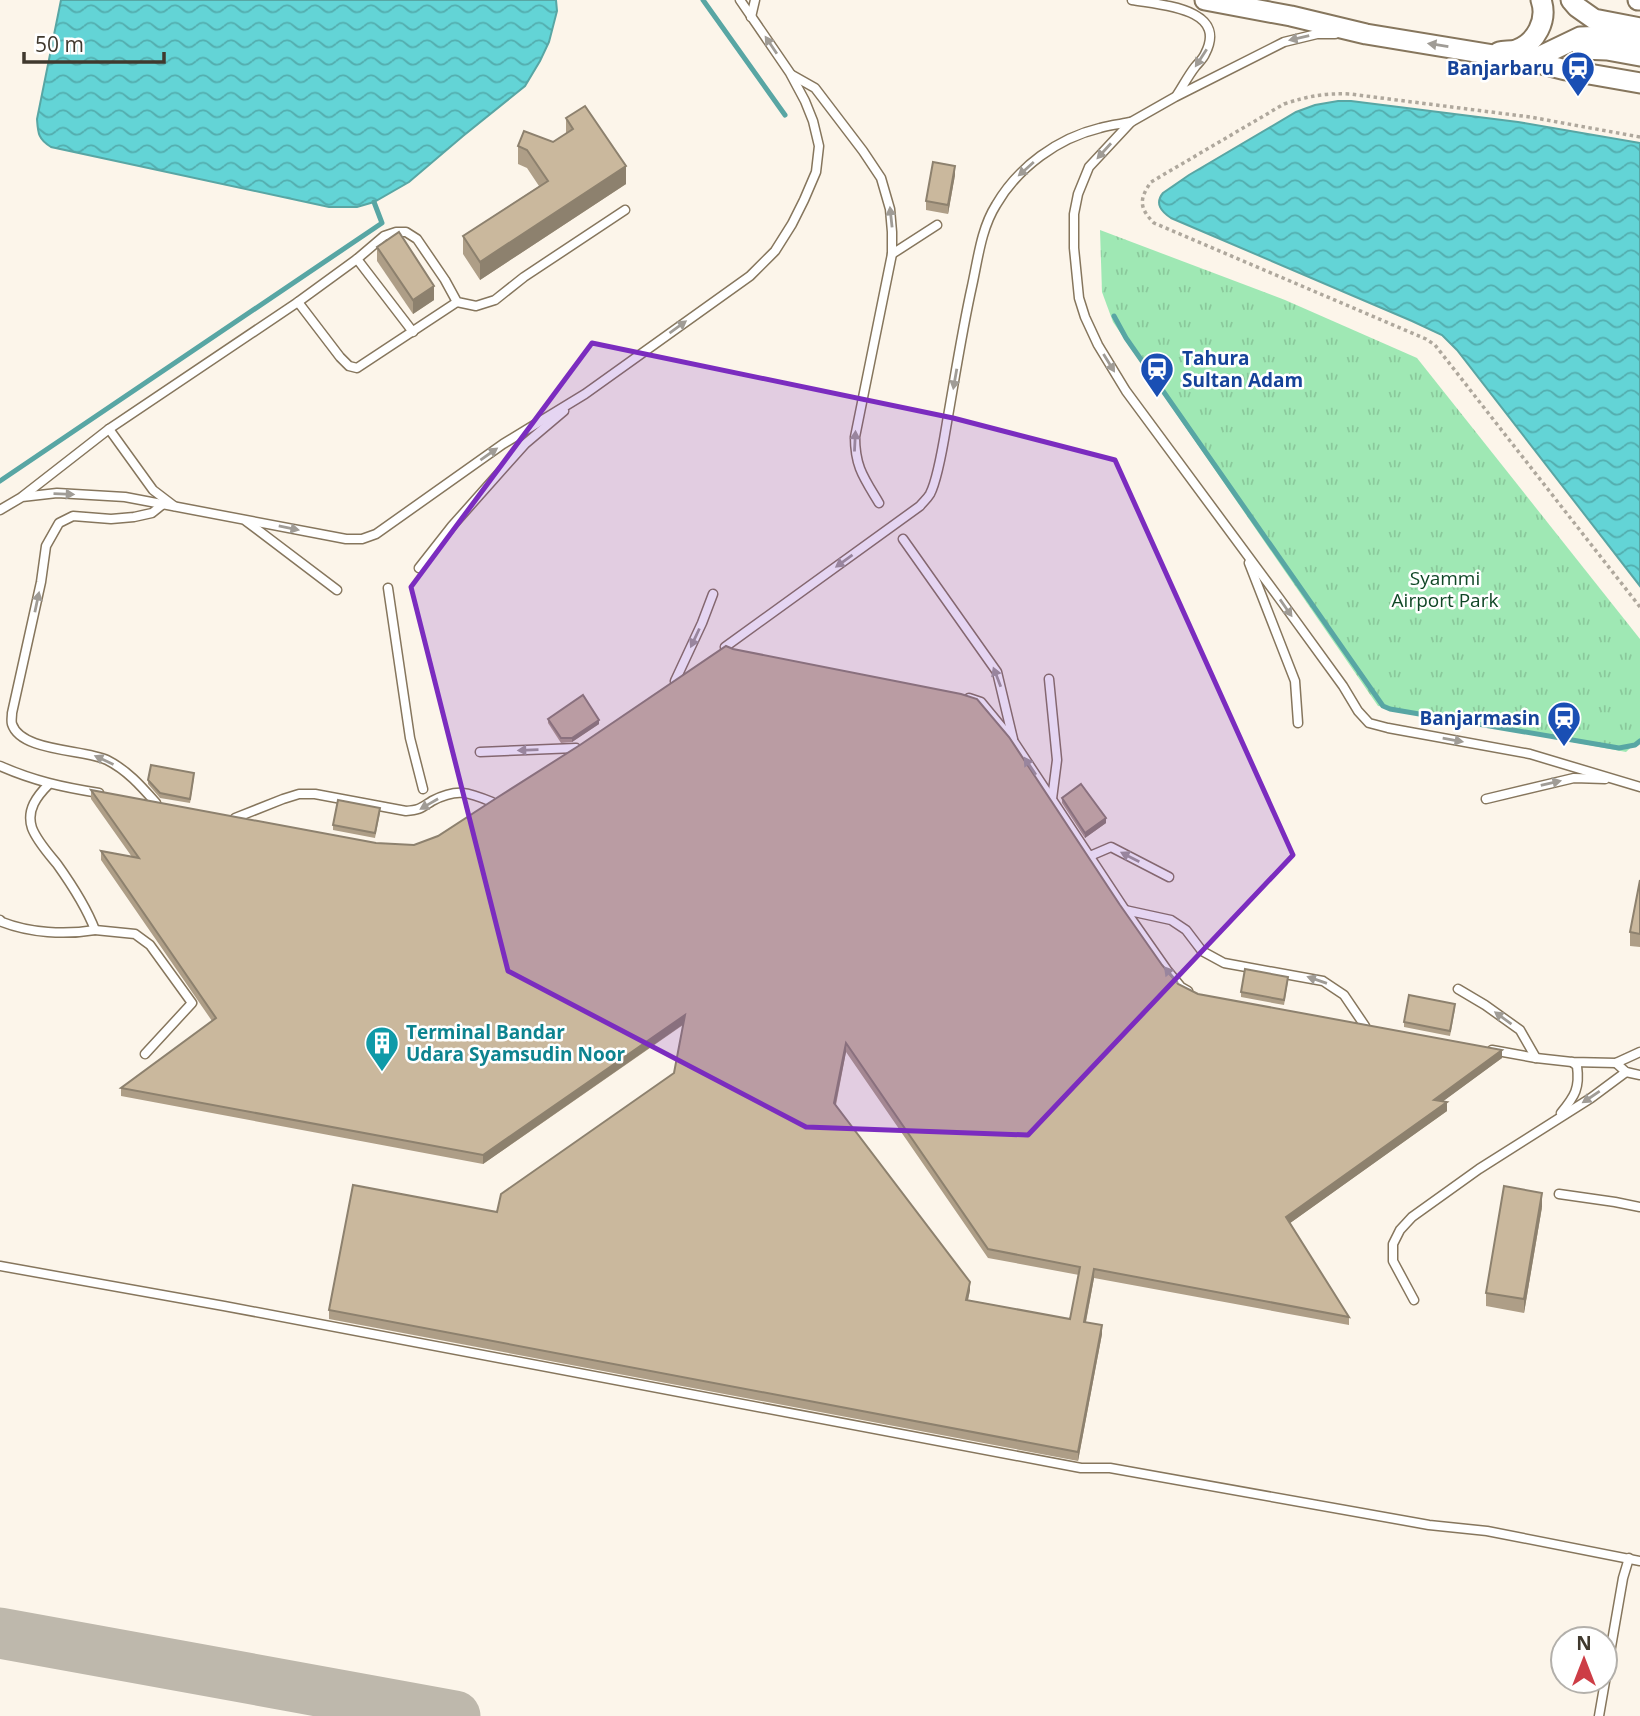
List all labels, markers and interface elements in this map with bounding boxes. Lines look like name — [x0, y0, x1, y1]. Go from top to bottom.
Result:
scale bar — [24, 21, 164, 65]
text: 50 m — [35, 30, 84, 58]
one-way arrow — [1287, 33, 1309, 44]
one-way arrow — [764, 36, 778, 54]
one-way arrow — [1427, 39, 1449, 50]
one-way arrow — [1194, 48, 1207, 68]
station icon: Banjarbaru — [1559, 49, 1597, 98]
place label: Banjarbaru — [1447, 55, 1554, 81]
one-way arrow — [1096, 142, 1112, 159]
one-way arrow — [1018, 160, 1035, 176]
one-way arrow — [885, 206, 896, 228]
one-way arrow — [669, 320, 687, 334]
place label: Tahura Sultan Adam — [1182, 345, 1303, 393]
station icon: Tahura Sultan Adam — [1138, 350, 1176, 399]
one-way arrow — [1102, 353, 1115, 373]
one-way arrow — [949, 368, 960, 390]
one-way arrow — [850, 430, 861, 452]
one-way arrow — [480, 447, 498, 461]
one-way arrow — [54, 488, 76, 499]
one-way arrow — [278, 523, 300, 534]
one-way arrow — [835, 554, 853, 568]
park label: Syammi Airport Park — [1392, 565, 1498, 613]
one-way arrow — [31, 591, 42, 613]
one-way arrow — [1279, 599, 1293, 617]
one-way arrow — [689, 628, 701, 648]
one-way arrow — [991, 666, 1002, 687]
station icon: Banjarmasin — [1545, 699, 1583, 748]
place label: Banjarmasin — [1420, 705, 1540, 731]
one-way arrow — [1442, 735, 1464, 746]
one-way arrow — [517, 745, 539, 756]
one-way arrow — [94, 754, 114, 766]
one-way arrow — [1023, 757, 1037, 775]
one-way arrow — [1540, 777, 1562, 788]
one-way arrow — [419, 798, 438, 810]
one-way arrow — [1120, 851, 1140, 862]
one-way arrow — [1164, 966, 1179, 983]
one-way arrow — [1307, 974, 1328, 985]
one-way arrow — [1494, 1011, 1512, 1025]
place label: Terminal Bandar Udara Syamsudin Noor — [406, 1019, 625, 1067]
building icon: Terminal Bandar Udara Syamsudin Noor — [363, 1024, 401, 1073]
one-way arrow — [1582, 1090, 1600, 1104]
north arrow — [1549, 1625, 1619, 1695]
text: N — [1576, 1630, 1592, 1656]

